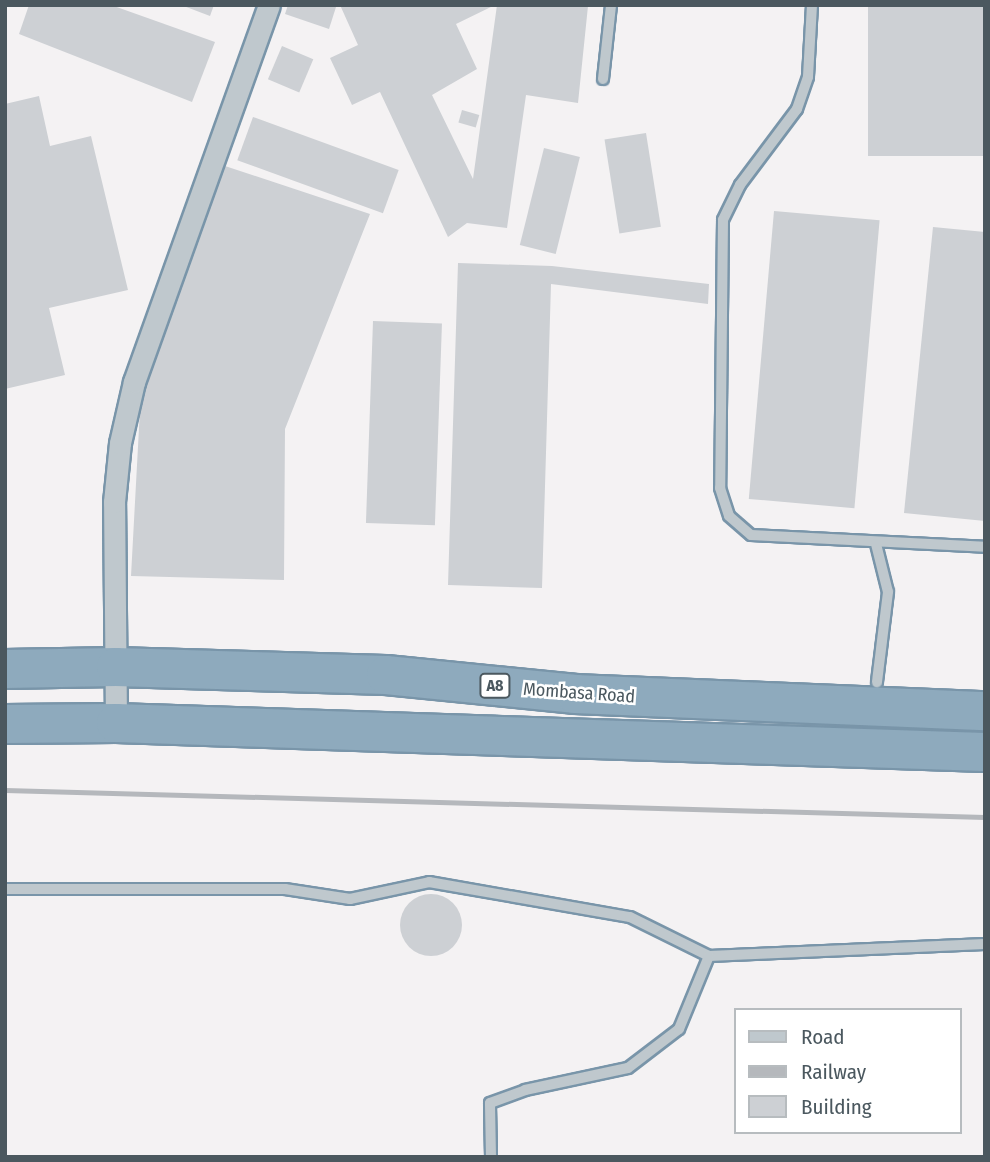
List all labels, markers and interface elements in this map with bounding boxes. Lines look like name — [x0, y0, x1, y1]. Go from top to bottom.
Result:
road number: A8 — [479, 674, 511, 698]
street label: Mombasa Road — [522, 678, 636, 708]
legend — [734, 1008, 962, 1134]
text: Road — [801, 1024, 845, 1050]
text: Railway — [801, 1059, 866, 1085]
text: Building — [801, 1094, 872, 1120]

